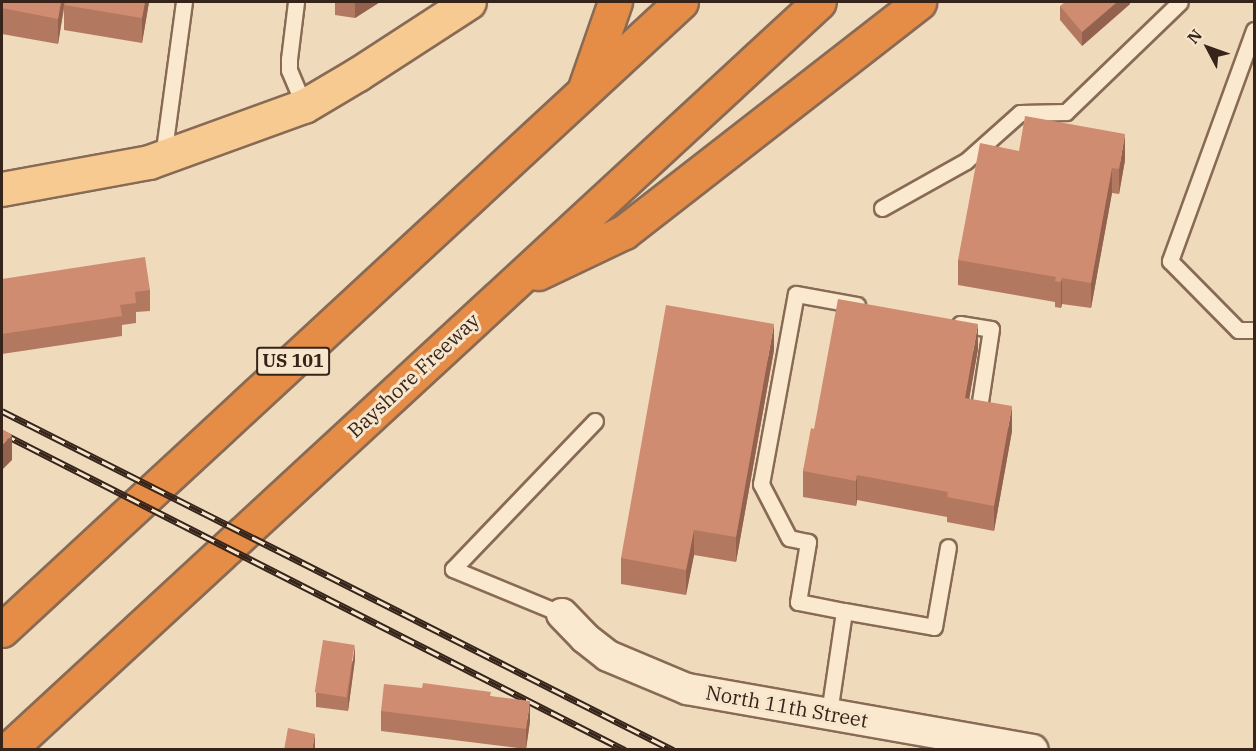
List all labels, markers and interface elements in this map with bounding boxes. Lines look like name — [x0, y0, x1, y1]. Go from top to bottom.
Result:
north arrow — [1178, 18, 1238, 78]
text: N — [1183, 25, 1206, 48]
street label: Bayshore Freeway — [342, 308, 484, 442]
road number: US 101 — [256, 346, 330, 376]
street label: North 11th Street — [704, 680, 870, 732]

